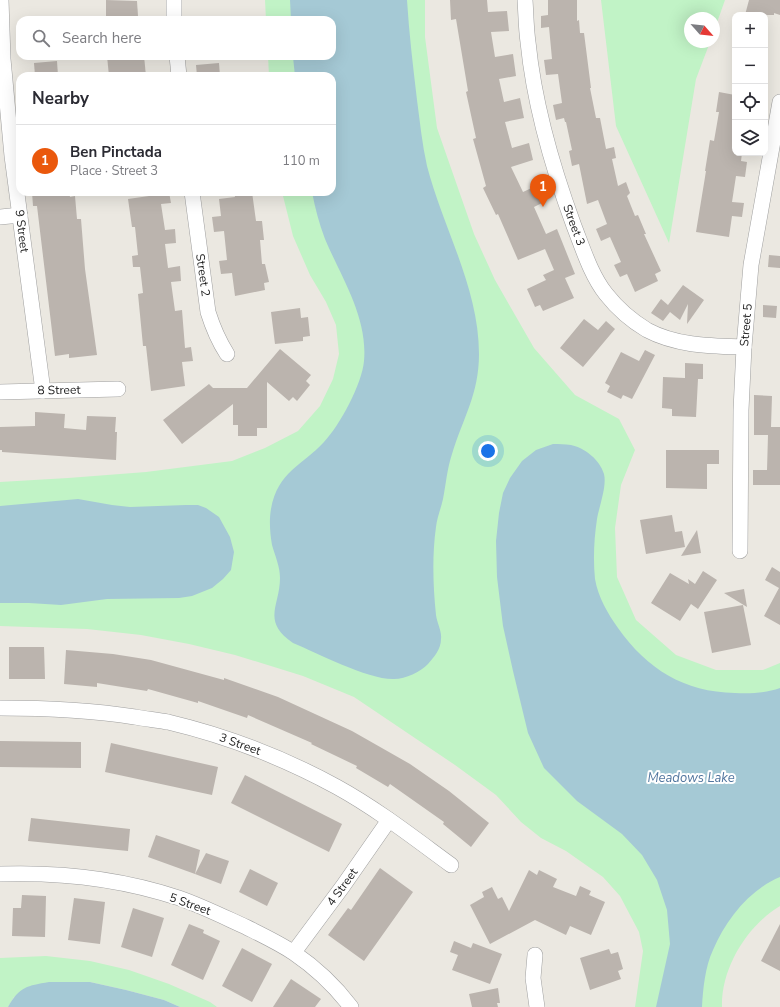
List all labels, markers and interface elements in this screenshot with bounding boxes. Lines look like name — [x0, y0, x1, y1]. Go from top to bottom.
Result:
north arrow — [684, 12, 720, 48]
map controls — [732, 12, 768, 156]
button: + — [732, 12, 768, 48]
search box — [16, 16, 336, 60]
icon: search — [30, 27, 52, 49]
text: Search here — [62, 28, 142, 48]
button: − — [732, 48, 768, 84]
button: locate — [732, 84, 768, 120]
text: Nearby — [32, 87, 89, 110]
button: layers — [732, 120, 768, 156]
text: Ben Pinctada — [70, 142, 162, 162]
text: 1 — [41, 152, 49, 170]
text: 110 m — [282, 152, 320, 170]
text: Place · Street 3 — [70, 162, 158, 180]
pin: 1 — [530, 174, 556, 207]
street label: Street 3 — [559, 202, 589, 248]
street label: 9 Street — [11, 209, 33, 254]
street label: Street 2 — [192, 253, 214, 297]
street label: Street 5 — [736, 303, 756, 347]
street label: 8 Street — [37, 382, 81, 398]
your location — [478, 441, 498, 461]
street label: 3 Street — [217, 729, 264, 759]
water label: Meadows Lake — [647, 769, 735, 787]
street label: 4 Street — [323, 864, 362, 909]
street label: 5 Street — [167, 889, 214, 919]

